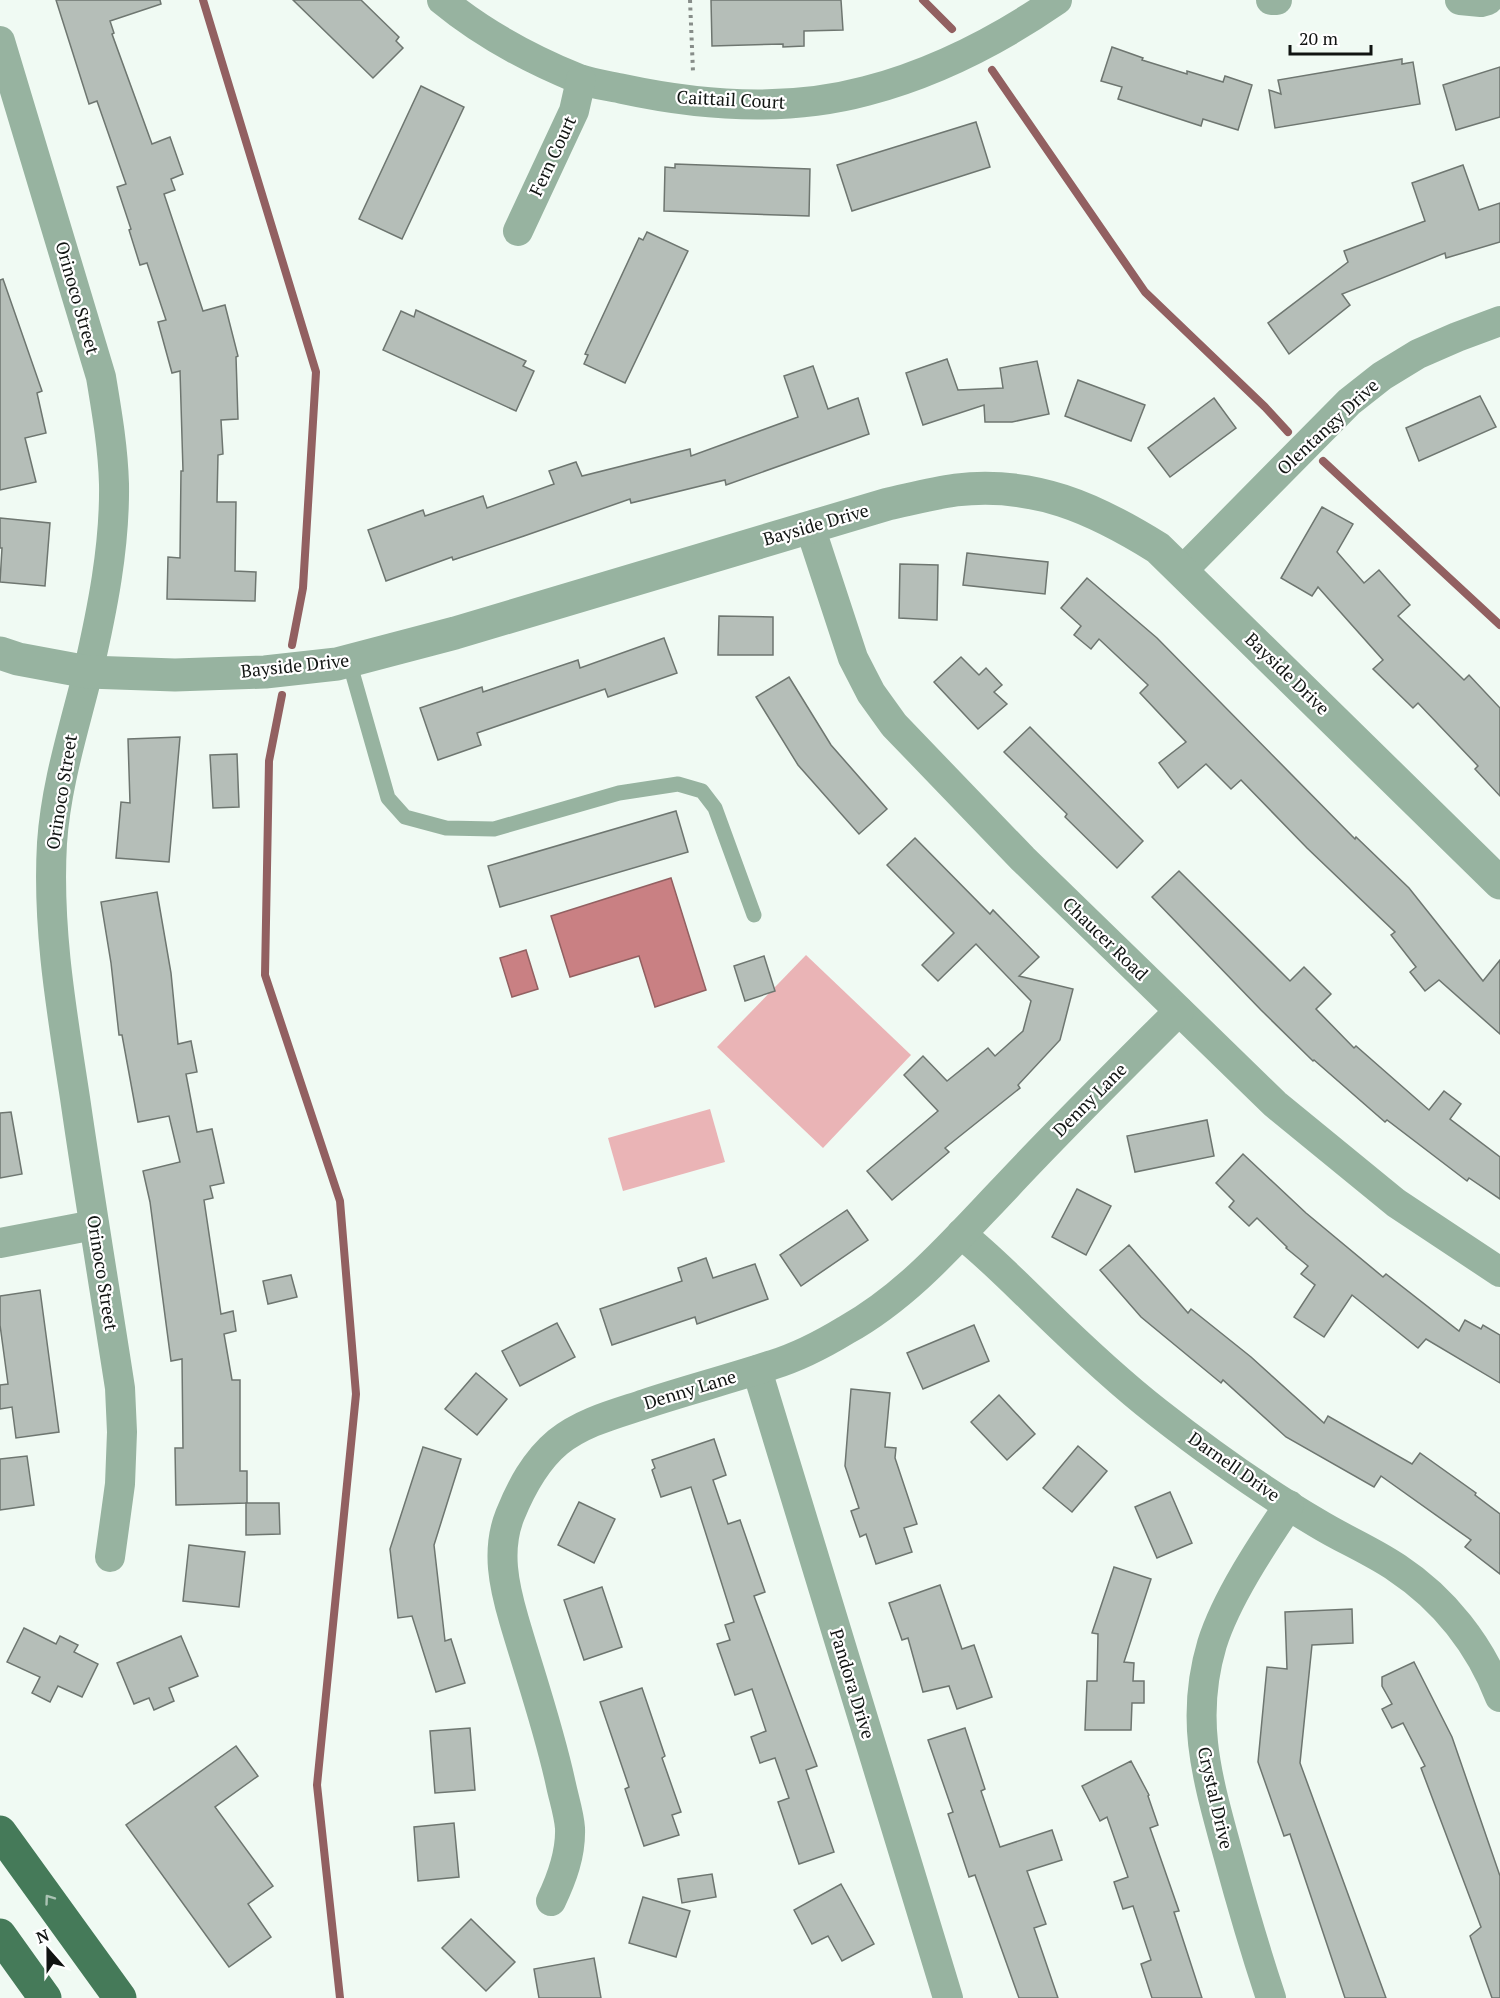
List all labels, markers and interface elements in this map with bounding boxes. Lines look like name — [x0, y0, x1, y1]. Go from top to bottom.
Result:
scale bar — [1290, 18, 1371, 56]
text: 20 m — [1299, 26, 1339, 50]
street label: Caittail Court — [676, 84, 786, 114]
street label: Fern Court — [523, 111, 581, 200]
street label: Orinoco Street — [50, 238, 106, 357]
street label: Olentangy Drive — [1271, 373, 1383, 480]
street label: Bayside Drive — [760, 498, 871, 551]
street label: Bayside Drive — [1240, 627, 1335, 720]
street label: Bayside Drive — [240, 647, 350, 683]
street label: Orinoco Street — [40, 732, 82, 851]
street label: Chaucer Road — [1058, 891, 1154, 985]
street label: Denny Lane — [1047, 1057, 1131, 1141]
street label: Orinoco Street — [82, 1213, 124, 1333]
street label: Denny Lane — [641, 1364, 739, 1414]
street label: Darnell Drive — [1184, 1426, 1285, 1507]
street label: Pandora Drive — [825, 1626, 881, 1742]
street label: Crystal Drive — [1193, 1744, 1239, 1851]
one-way arrow — [45, 1895, 56, 1906]
north arrow — [18, 1920, 78, 1980]
text: N — [33, 1924, 52, 1948]

